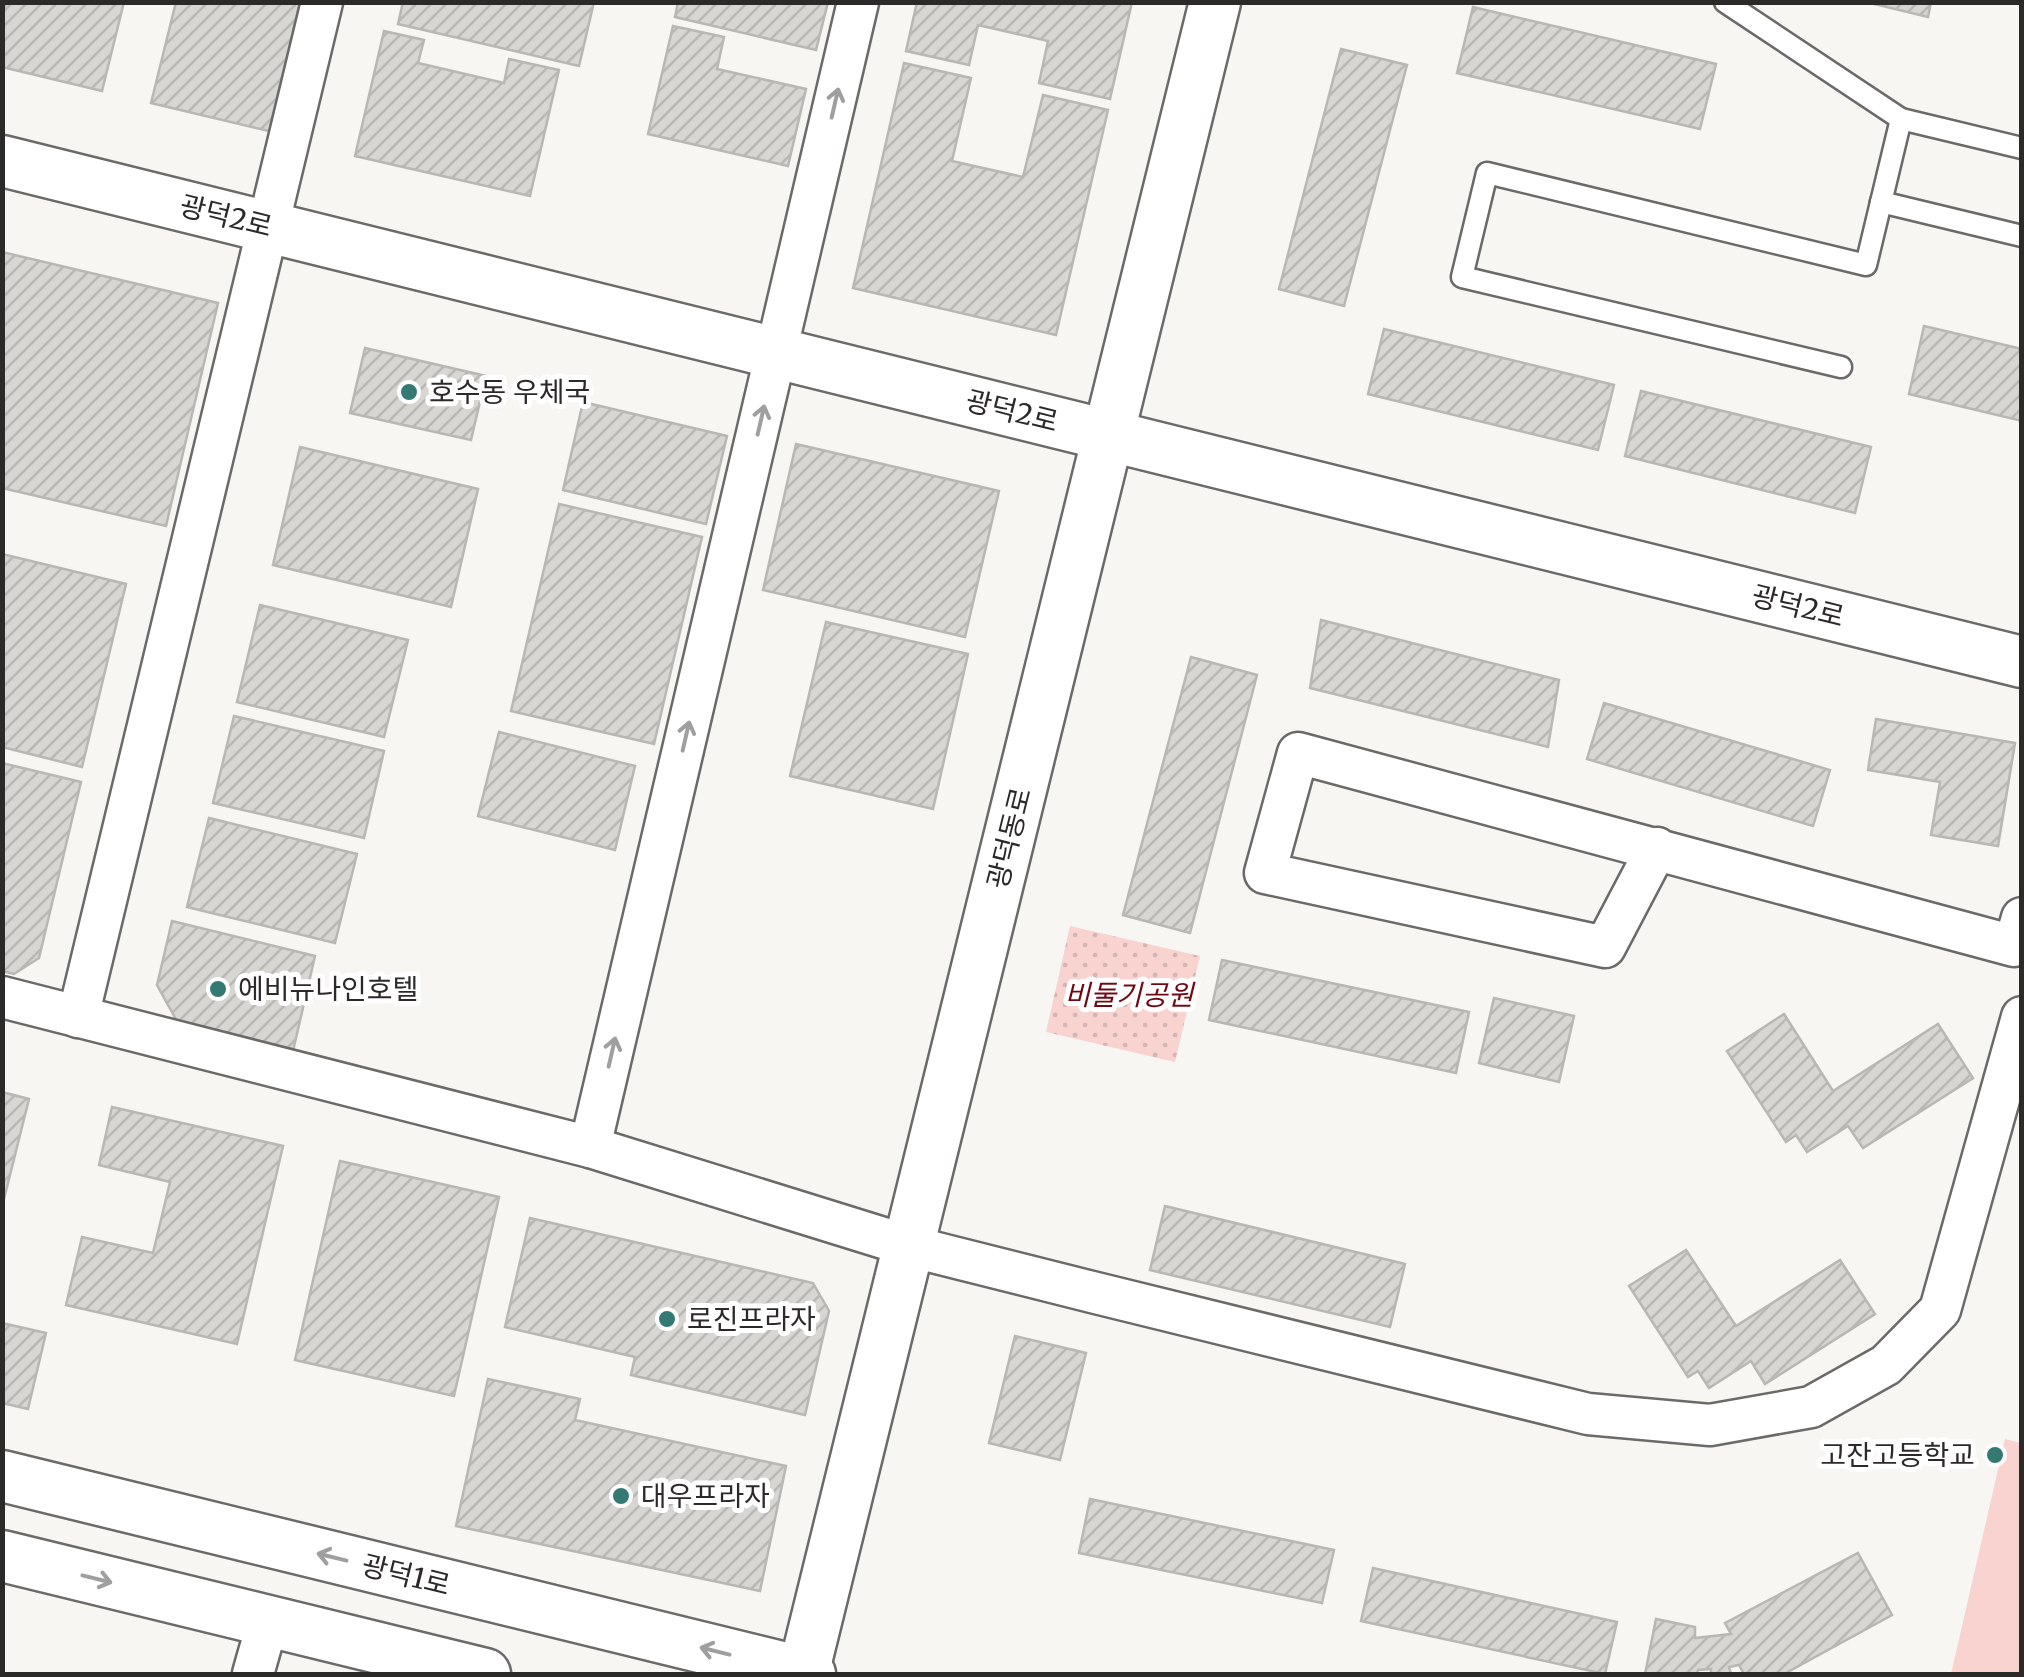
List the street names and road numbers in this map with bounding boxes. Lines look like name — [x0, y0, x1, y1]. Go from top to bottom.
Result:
street label: 광덕2로 — [176, 187, 276, 245]
street label: 광덕2로 — [962, 382, 1062, 440]
street label: 광덕2로 — [1748, 577, 1848, 635]
street label: 광덕동로 — [979, 784, 1039, 892]
street label: 광덕1로 — [358, 1547, 454, 1603]

